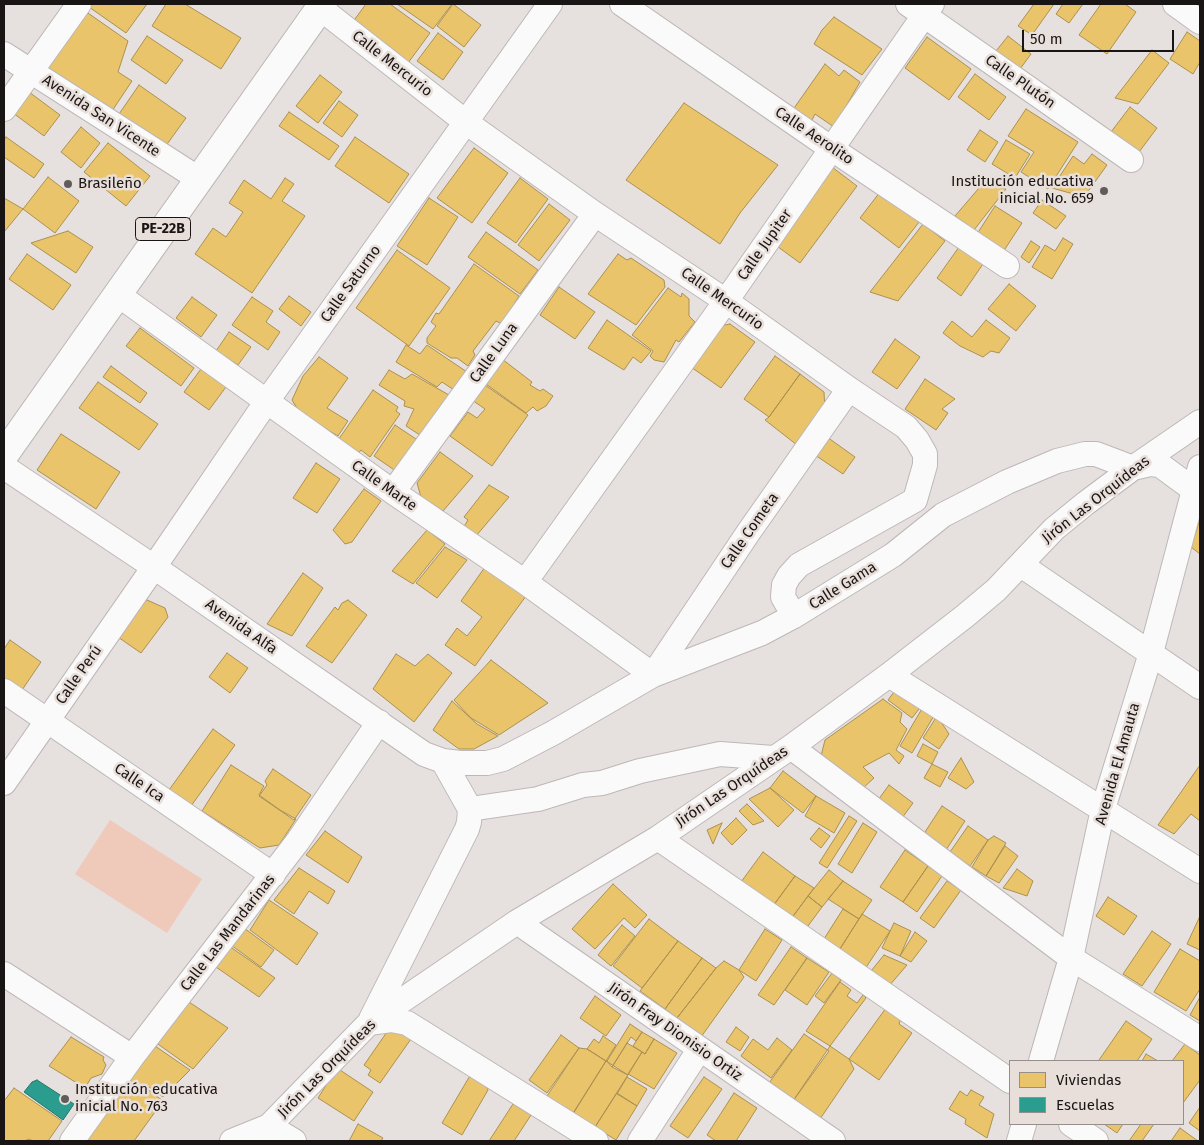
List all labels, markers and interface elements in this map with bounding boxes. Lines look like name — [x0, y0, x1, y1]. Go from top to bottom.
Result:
scale bar — [1024, 20, 1176, 52]
street label: Calle Mercurio — [348, 27, 436, 101]
text: 50 m — [1030, 30, 1063, 48]
street label: Calle Plutón — [981, 51, 1059, 113]
street label: Avenida San Vicente — [39, 71, 163, 161]
street label: Calle Aerolito — [771, 103, 857, 169]
place label: Institución educativa inicial No. 659 — [951, 173, 1094, 208]
place label: Brasileño — [78, 175, 142, 193]
marker: Brasileño — [62, 178, 74, 190]
marker: Institución educativa inicial No. 659 — [1098, 185, 1110, 197]
street label: Calle Jupiter — [734, 206, 796, 284]
road number: PE-22B — [136, 218, 190, 240]
street label: Calle Saturno — [317, 242, 385, 326]
street label: Calle Mercurio — [677, 264, 767, 334]
street label: Calle Luna — [466, 319, 522, 387]
street label: Jirón Las Orquídeas — [1039, 452, 1153, 548]
street label: Calle Marte — [348, 457, 420, 515]
street label: Calle Cometa — [717, 490, 783, 572]
street label: Calle Gama — [806, 558, 880, 614]
street label: Avenida Alfa — [201, 596, 281, 658]
street label: Calle Perú — [52, 642, 106, 708]
street label: Avenida El Amauta — [1092, 701, 1144, 827]
street label: Jirón Las Orquídeas — [672, 743, 792, 831]
street label: Calle Ica — [110, 760, 168, 806]
street label: Calle Las Mandarinas — [177, 871, 279, 995]
street label: Jirón Fray Dionisio Ortiz — [605, 979, 745, 1085]
street label: Jirón Las Orquídeas — [274, 1016, 380, 1122]
legend — [1009, 1060, 1184, 1125]
text: Viviendas — [1056, 1071, 1121, 1089]
place label: Institución educativa inicial No. 763 — [75, 1081, 218, 1116]
marker: Institución educativa inicial No. 763 — [59, 1093, 71, 1105]
text: Escuelas — [1056, 1096, 1114, 1114]

